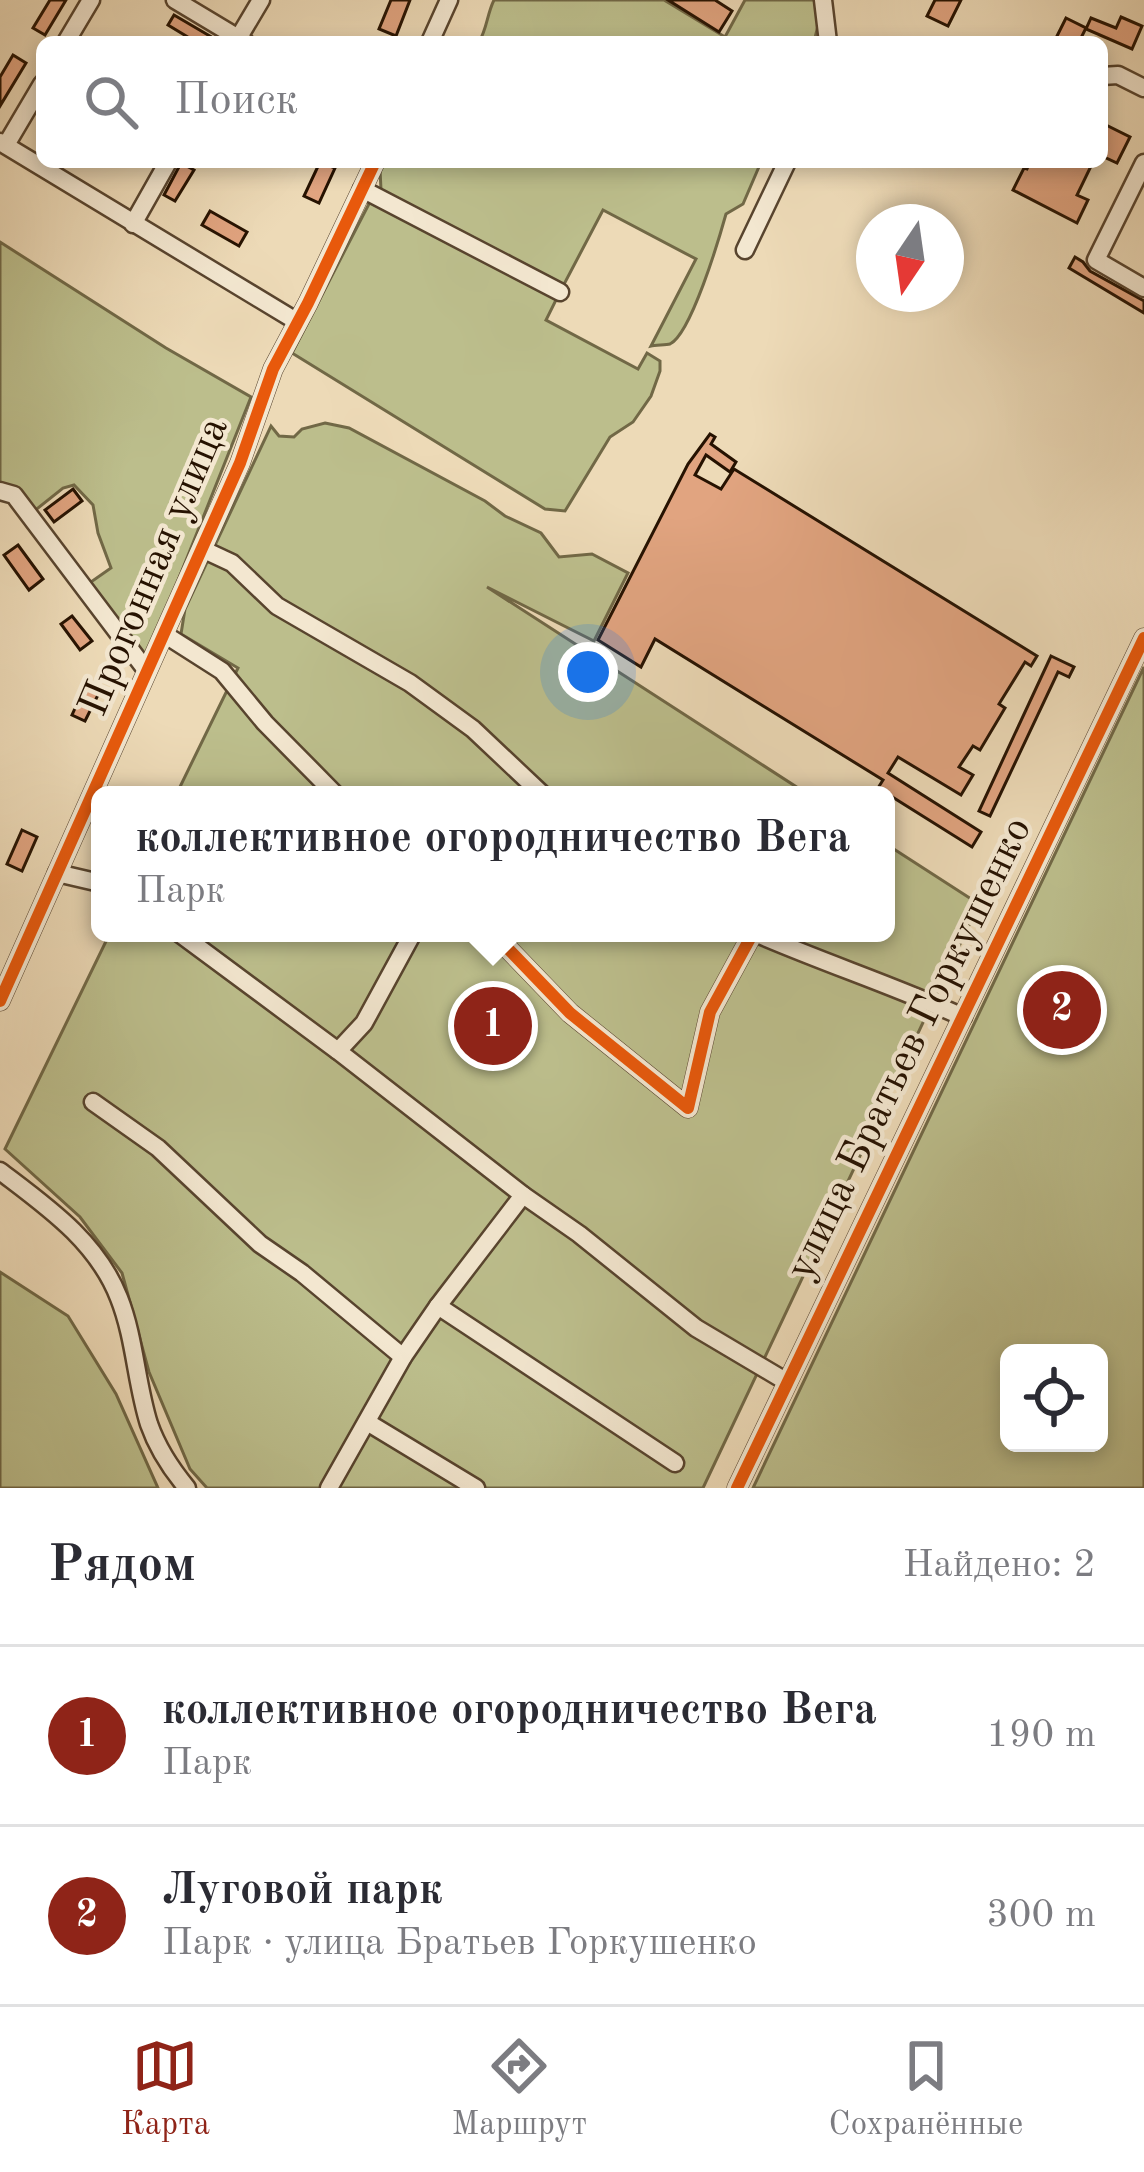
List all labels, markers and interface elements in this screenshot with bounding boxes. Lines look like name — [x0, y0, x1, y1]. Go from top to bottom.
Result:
search box — [36, 36, 1108, 168]
icon: search — [78, 69, 144, 135]
text: Поиск — [174, 79, 298, 124]
north arrow — [856, 204, 964, 312]
street label: Прогонная улица — [73, 411, 237, 723]
your location — [558, 642, 618, 702]
popup — [91, 786, 895, 942]
street label: улица Братьев Горкушенко — [780, 811, 1040, 1287]
text: коллективное огородничество Вега — [136, 817, 850, 862]
text: Парк — [136, 872, 225, 911]
pin: 2 — [1023, 965, 1101, 1055]
pin: 1 — [454, 981, 532, 1071]
map controls — [1000, 1344, 1108, 1452]
button: locate — [1000, 1344, 1108, 1452]
text: Рядом — [48, 1541, 196, 1592]
text: Найдено: 2 — [903, 1546, 1096, 1585]
text: коллективное огородничество Вега — [162, 1689, 877, 1734]
text: 1 — [76, 1716, 98, 1755]
text: 190 m — [986, 1716, 1096, 1755]
text: Парк — [162, 1744, 252, 1783]
text: Луговой парк — [162, 1869, 443, 1914]
text: 2 — [76, 1896, 98, 1935]
text: 300 m — [986, 1896, 1096, 1935]
text: Парк · улица Братьев Горкушенко — [162, 1924, 757, 1963]
tab: Карта — [121, 2033, 210, 2146]
tab: Маршрут — [452, 2033, 587, 2146]
tab: Сохранённые — [829, 2033, 1023, 2146]

